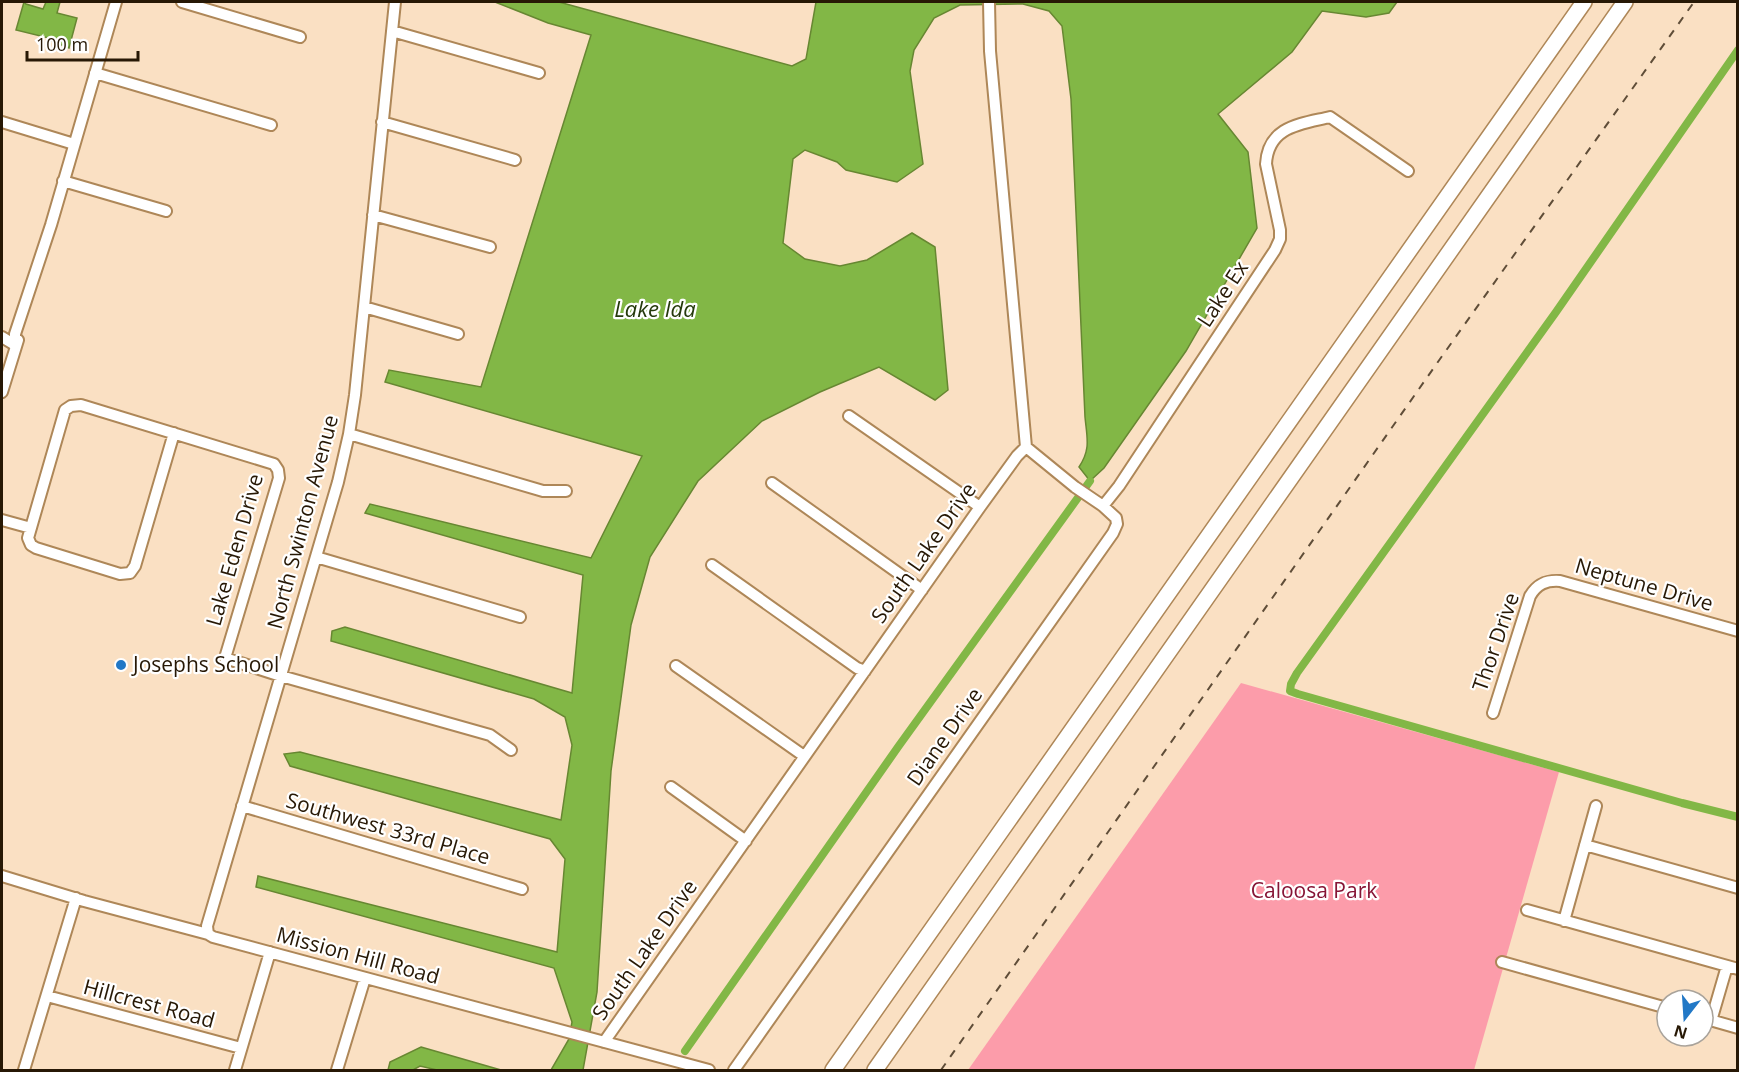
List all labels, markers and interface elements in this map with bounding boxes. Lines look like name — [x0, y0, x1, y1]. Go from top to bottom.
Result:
scale bar — [27, 24, 138, 62]
text: 100 m — [36, 32, 88, 56]
street label: Lake Ex — [1190, 255, 1254, 332]
water label: Lake Ida — [614, 293, 696, 323]
street label: North Swinton Avenue — [260, 412, 344, 632]
street label: Lake Eden Drive — [199, 470, 269, 629]
street label: South Lake Drive — [864, 477, 982, 628]
street label: Neptune Drive — [1572, 551, 1717, 617]
street label: Thor Drive — [1465, 589, 1525, 695]
place label: Josephs School — [131, 650, 279, 678]
marker: Josephs School — [114, 658, 128, 672]
street label: Diane Drive — [900, 682, 988, 791]
street label: Southwest 33rd Place — [283, 786, 493, 871]
street label: South Lake Drive — [585, 874, 703, 1025]
park label: Caloosa Park — [1251, 876, 1377, 904]
street label: Mission Hill Road — [274, 920, 443, 990]
street label: Hillcrest Road — [80, 972, 218, 1034]
north arrow — [1655, 988, 1715, 1048]
text: N — [1671, 1020, 1690, 1045]

